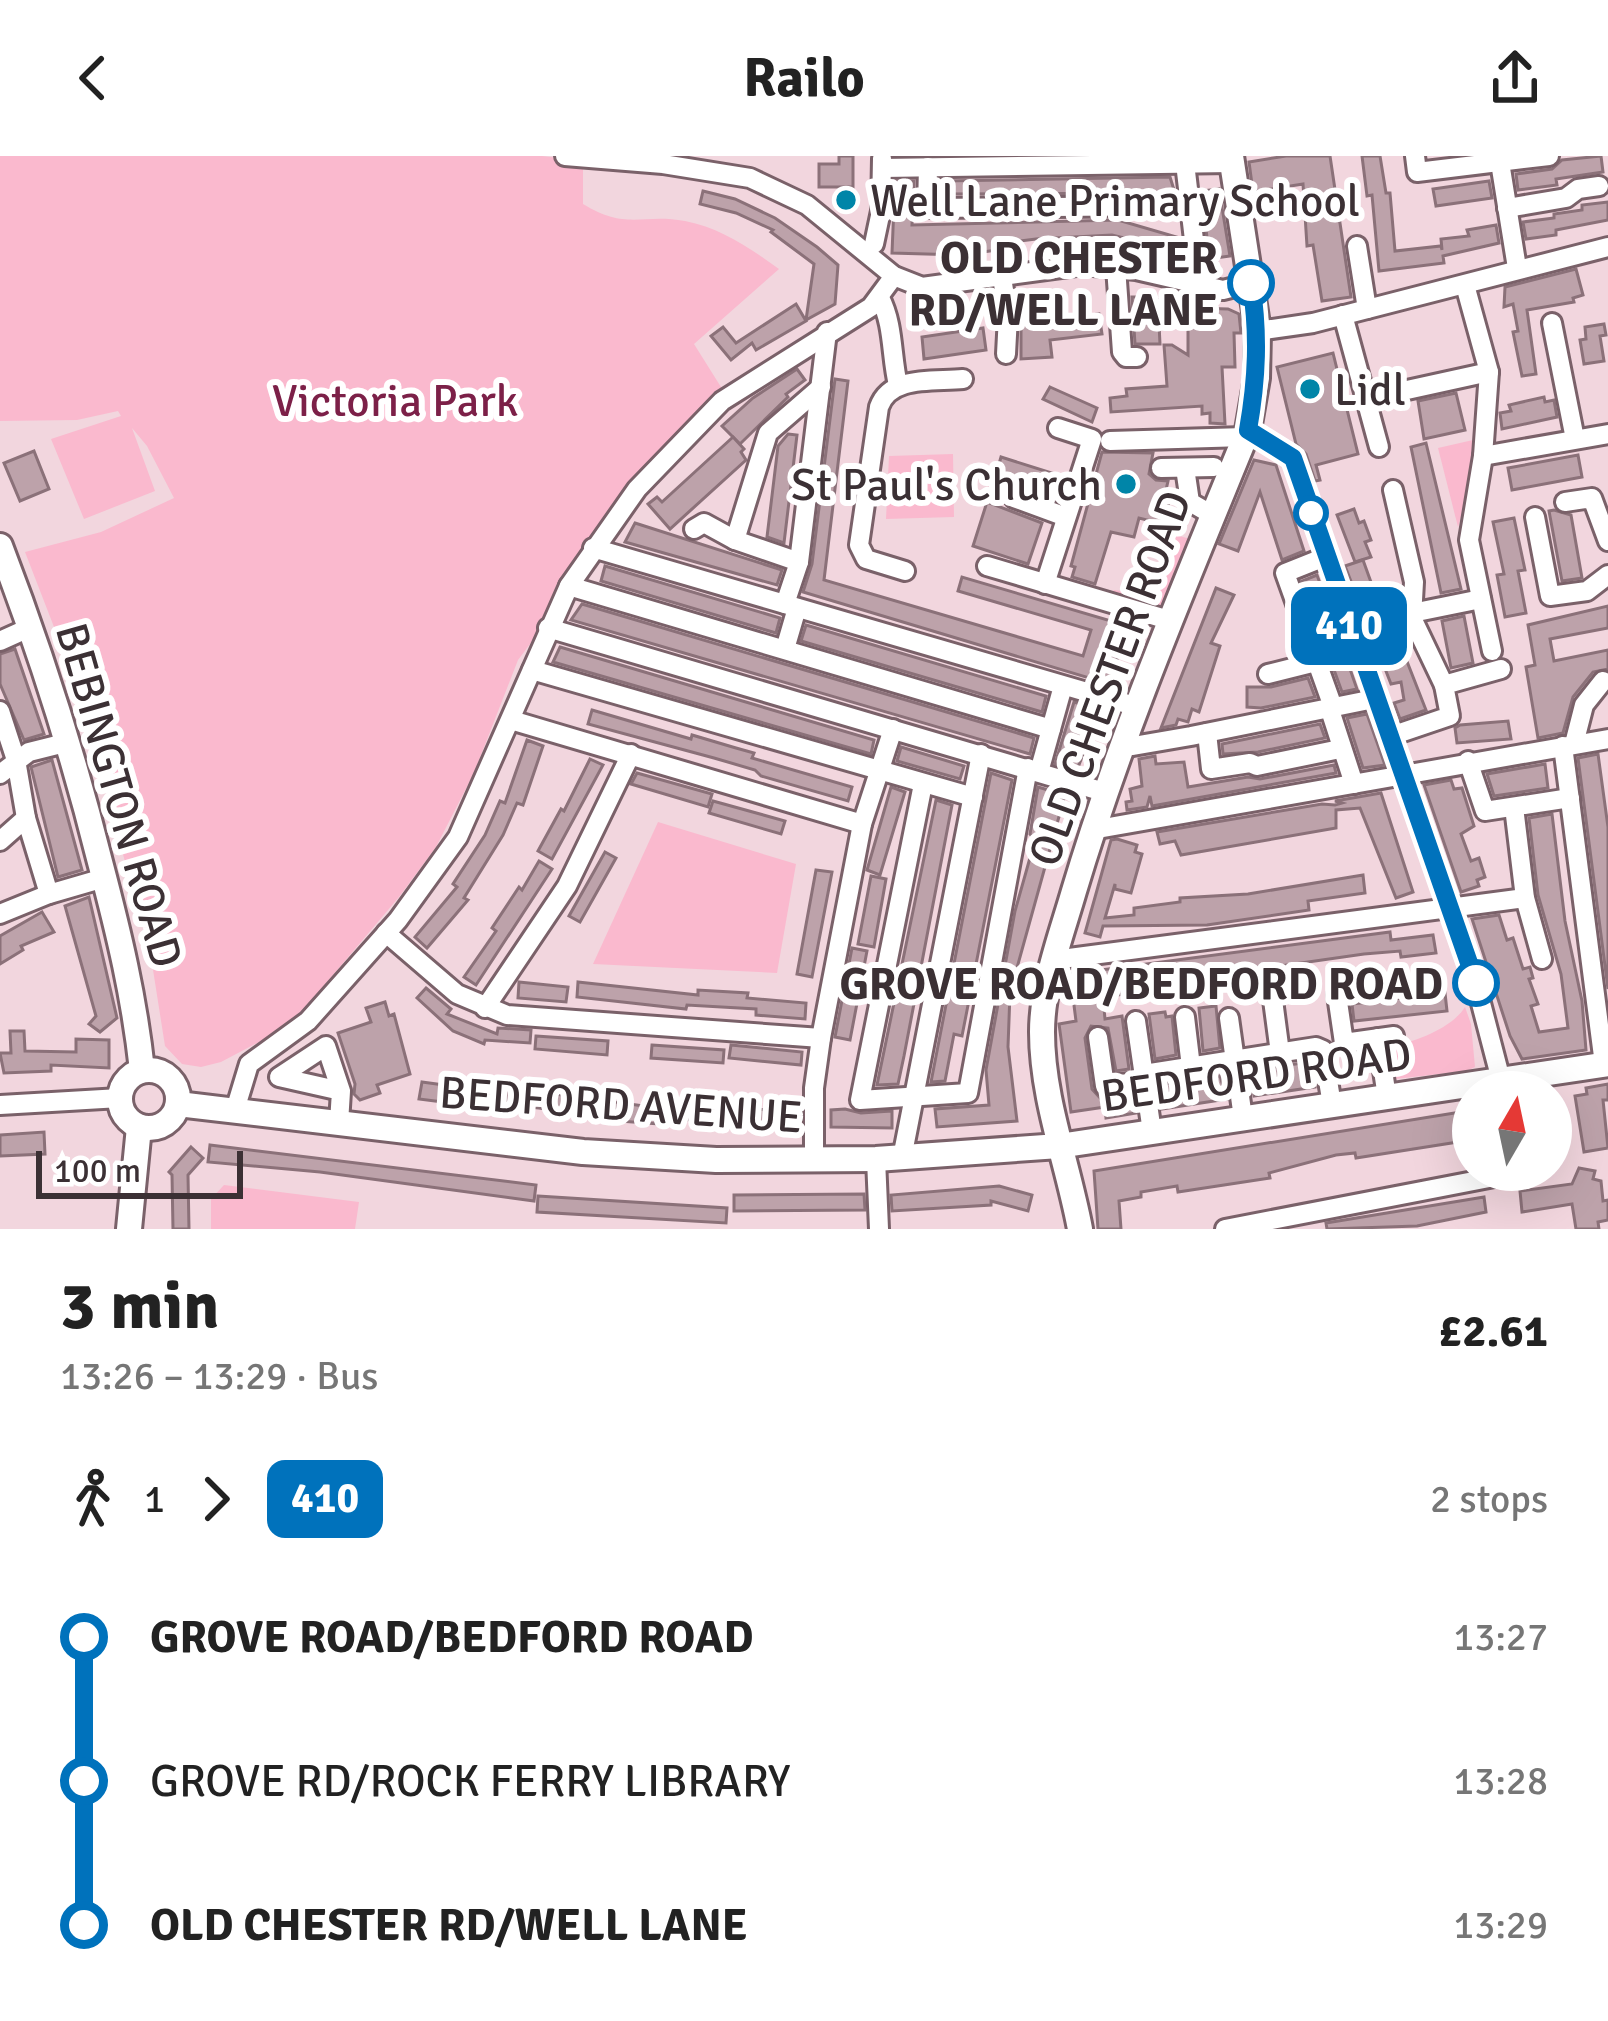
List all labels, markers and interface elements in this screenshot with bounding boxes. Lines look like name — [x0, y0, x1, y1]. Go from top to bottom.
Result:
icon: back — [60, 45, 126, 111]
text: Railo — [743, 45, 865, 112]
icon: share — [1482, 45, 1548, 111]
place label: Well Lane Primary School — [870, 174, 1360, 229]
marker: Well Lane Primary School — [833, 187, 859, 213]
place label: OLD CHESTER RD/WELL LANE — [908, 231, 1218, 338]
marker: OLD CHESTER RD/WELL LANE — [1229, 261, 1273, 305]
place label: Lidl — [1334, 363, 1406, 418]
park label: Victoria Park — [272, 374, 518, 429]
marker: Lidl — [1297, 376, 1323, 402]
place label: St Paul's Church — [791, 458, 1102, 513]
marker: St Paul's Church — [1113, 471, 1139, 497]
street label: OLD CHESTER ROAD — [1017, 483, 1204, 874]
unlabelled marker — [1295, 497, 1327, 529]
line badge: 410 — [1280, 587, 1418, 665]
text: 410 — [1315, 600, 1383, 651]
street label: BEBINGTON ROAD — [43, 617, 194, 974]
place label: GROVE ROAD/BEDFORD ROAD — [839, 957, 1443, 1012]
marker: GROVE ROAD/BEDFORD ROAD — [1454, 961, 1498, 1005]
street label: BEDFORD ROAD — [1097, 1026, 1415, 1124]
street label: BEDFORD AVENUE — [438, 1065, 804, 1146]
north arrow — [1452, 1071, 1572, 1191]
map controls — [1452, 1071, 1572, 1191]
scale bar — [36, 1145, 243, 1198]
text: 100 m — [54, 1151, 141, 1192]
text: 3 min — [60, 1266, 219, 1347]
text: £2.61 — [1438, 1304, 1548, 1359]
text: 13:26 – 13:29 · Bus — [60, 1352, 378, 1400]
icon: walk — [60, 1466, 126, 1532]
icon: forward — [183, 1466, 249, 1532]
text: 410 — [291, 1473, 359, 1524]
text: 1 — [144, 1475, 165, 1523]
text: 2 stops — [1430, 1475, 1548, 1523]
text: GROVE ROAD/BEDFORD ROAD — [150, 1610, 754, 1665]
text: 13:27 — [1453, 1613, 1548, 1661]
text: GROVE RD/ROCK FERRY LIBRARY — [150, 1754, 790, 1809]
text: 13:28 — [1453, 1757, 1548, 1805]
text: OLD CHESTER RD/WELL LANE — [150, 1898, 748, 1953]
text: 13:29 — [1453, 1901, 1548, 1949]

